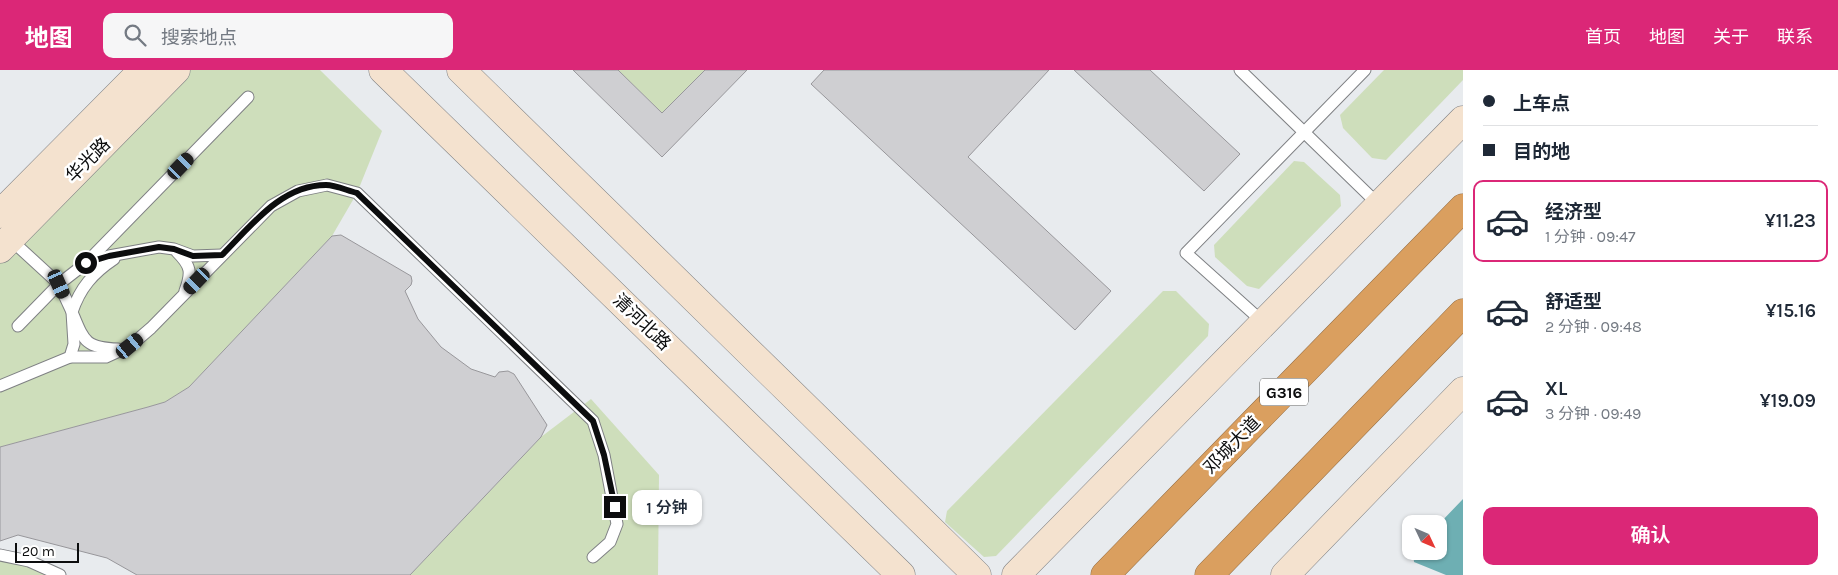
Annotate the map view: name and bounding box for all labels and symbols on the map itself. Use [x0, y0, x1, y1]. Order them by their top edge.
street label: 华光路 [61, 133, 115, 187]
car [165, 150, 196, 182]
route start [75, 252, 97, 274]
car [181, 265, 212, 297]
car [46, 267, 71, 301]
street label: 清河北路 [608, 289, 676, 355]
car [113, 331, 146, 361]
road number: G316 [1260, 378, 1308, 406]
street label: 邓城大道 [1199, 411, 1265, 479]
callout: 1 分钟 [632, 490, 702, 524]
route end [604, 496, 626, 518]
north arrow [1402, 515, 1448, 560]
scale bar [15, 540, 79, 563]

